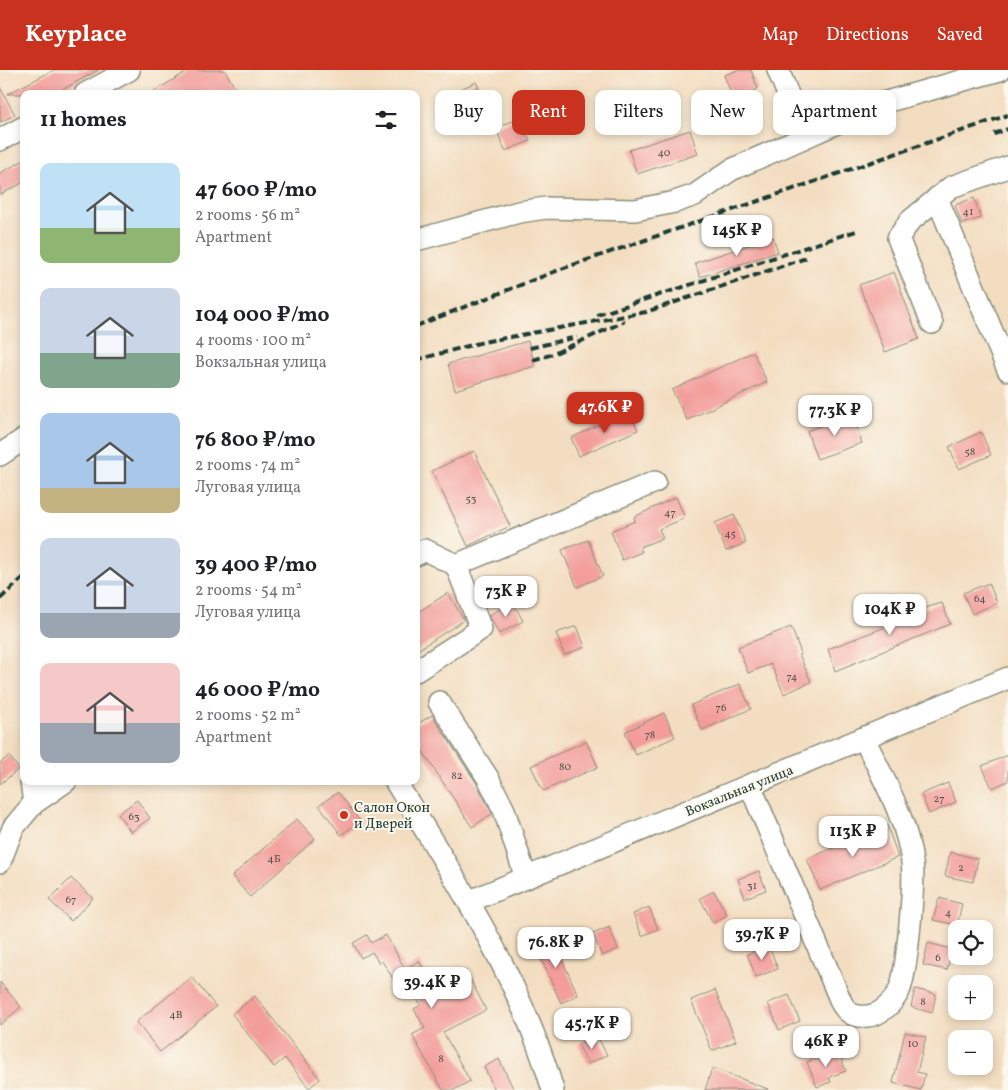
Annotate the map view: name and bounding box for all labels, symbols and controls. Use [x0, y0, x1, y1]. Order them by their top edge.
text: Keyplace [25, 18, 127, 52]
text: Map [762, 23, 798, 48]
text: Directions [826, 23, 909, 48]
text: Saved [937, 23, 983, 48]
chip: Buy [435, 90, 502, 135]
chip: Rent [512, 90, 585, 135]
chip: Filters [595, 90, 681, 135]
chip: New [691, 90, 763, 135]
chip: Apartment [773, 90, 896, 135]
text: 11 homes [40, 106, 127, 135]
icon: filters [372, 106, 400, 134]
house number: 40 [658, 146, 671, 161]
text: 47 600 ₽/mo [195, 176, 317, 205]
icon: home [80, 183, 140, 243]
text: 2 rooms · 56 m² [195, 205, 300, 227]
house number: 41 [963, 205, 973, 220]
pin: 145K ₽ [696, 214, 778, 257]
text: 145K ₽ [712, 220, 762, 242]
text: Apartment [195, 227, 272, 249]
text: 104 000 ₽/mo [195, 301, 330, 330]
icon: home [80, 308, 140, 368]
text: 4 rooms · 100 m² [195, 330, 311, 352]
text: Вокзальная улица [195, 352, 327, 374]
pin: 47.6K ₽ [559, 392, 651, 434]
pin: 77.3K ₽ [789, 394, 881, 437]
text: 47.6K ₽ [578, 397, 632, 419]
text: 77.3K ₽ [809, 400, 861, 422]
text: 76 800 ₽/mo [195, 426, 315, 455]
icon: home [80, 433, 140, 493]
house number: 58 [965, 445, 976, 460]
text: 2 rooms · 74 m² [195, 455, 300, 477]
text: Луговая улица [195, 477, 301, 499]
house number: 53 [466, 492, 477, 507]
house number: 47 [664, 506, 676, 521]
house number: 45 [724, 527, 736, 542]
text: 39 400 ₽/mo [195, 551, 317, 580]
icon: home [80, 558, 140, 618]
pin: 73K ₽ [471, 576, 541, 618]
text: 2 rooms · 54 m² [195, 580, 302, 602]
text: 73K ₽ [485, 581, 527, 603]
house number: 64 [974, 592, 986, 607]
pin: 104K ₽ [849, 594, 931, 636]
text: 104K ₽ [864, 599, 916, 621]
text: Луговая улица [195, 602, 301, 624]
house number: 74 [787, 670, 798, 685]
text: 46 000 ₽/mo [195, 676, 320, 705]
icon: home [80, 683, 140, 743]
house number: 76 [716, 701, 727, 716]
text: 2 rooms · 52 m² [195, 705, 301, 727]
text: Apartment [195, 727, 272, 749]
house number: 78 [645, 728, 656, 743]
house number: 80 [559, 760, 571, 775]
street label: Вокзальная улица [683, 761, 797, 822]
house number: 82 [451, 769, 463, 784]
house number: 27 [934, 792, 944, 807]
place label: Салон Окон и Дверей [354, 799, 430, 834]
marker: Салон Окон и Дверей [338, 809, 350, 821]
house number: 63 [128, 810, 140, 825]
pin: 113K ₽ [812, 816, 894, 858]
text: 113K ₽ [830, 821, 876, 843]
house number: 4Б [267, 852, 281, 867]
house number: 2 [958, 861, 964, 876]
house number: 31 [747, 879, 757, 894]
house number: 67 [66, 893, 76, 908]
house number: 4 [945, 906, 952, 921]
pin: 39.7K ₽ [716, 918, 808, 961]
map controls [948, 920, 993, 1075]
button: locate [948, 920, 993, 965]
text: 39.7K ₽ [735, 924, 789, 946]
pin: 76.8K ₽ [510, 926, 602, 969]
text: 76.8K ₽ [528, 932, 584, 954]
house number: 6 [935, 951, 941, 966]
pin: 39.4K ₽ [386, 966, 478, 1009]
text: 39.4K ₽ [404, 972, 460, 994]
button: + [948, 975, 993, 1020]
house number: 8 [920, 995, 926, 1010]
house number: 4В [169, 1008, 183, 1023]
pin: 45.7K ₽ [546, 1008, 638, 1050]
text: 45.7K ₽ [565, 1013, 619, 1035]
pin: 46K ₽ [791, 1026, 861, 1068]
button: − [948, 1030, 993, 1075]
text: 46K ₽ [804, 1031, 848, 1053]
house number: 10 [908, 1037, 919, 1052]
house number: 8 [438, 1052, 444, 1067]

